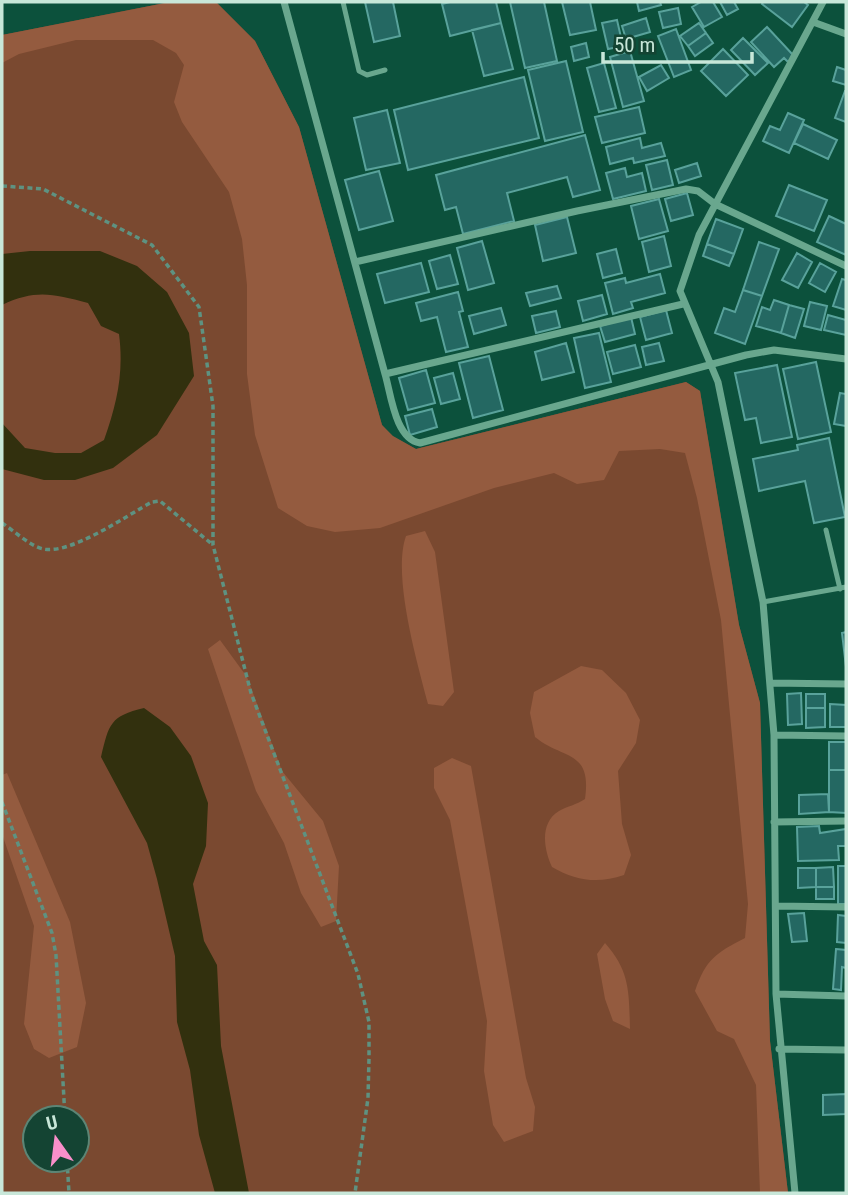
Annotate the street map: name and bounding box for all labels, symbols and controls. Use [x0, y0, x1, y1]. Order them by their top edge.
scale bar [603, 21, 752, 65]
text: 50 m [614, 33, 655, 57]
north arrow [21, 1104, 91, 1174]
text: U [44, 1111, 60, 1135]

